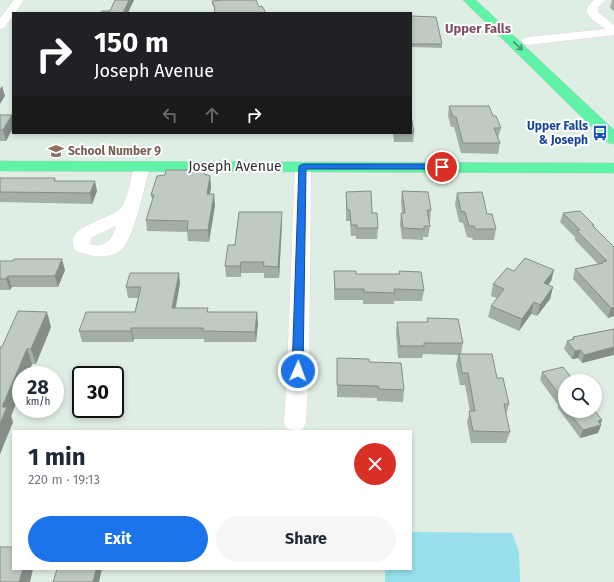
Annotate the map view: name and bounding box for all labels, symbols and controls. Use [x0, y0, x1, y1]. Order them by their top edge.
district label: Upper Falls [445, 21, 512, 36]
text: 150 m [94, 26, 169, 59]
icon: right [28, 28, 80, 80]
one-way arrow [513, 42, 523, 51]
text: Joseph Avenue [94, 60, 214, 82]
icon: left [159, 104, 181, 126]
icon: ahead [201, 104, 223, 126]
icon: right [243, 104, 265, 126]
place label: Upper Falls & Joseph [527, 119, 588, 147]
bus stop icon: Upper Falls & Joseph [591, 124, 609, 142]
school or university icon: School Number 9 [47, 142, 65, 160]
place label: School Number 9 [68, 144, 161, 158]
pin [425, 150, 459, 184]
icon: arrive [431, 156, 453, 178]
street label: Joseph Avenue [188, 158, 282, 175]
position arrow [277, 350, 319, 392]
speed limit sign: 30 [72, 366, 124, 418]
map controls [558, 374, 602, 418]
button: search [558, 374, 602, 418]
text: 28 [27, 375, 49, 399]
text: km/h [26, 396, 50, 408]
text: 1 min [28, 443, 86, 471]
button: close [354, 443, 396, 485]
text: 220 m · 19:13 [28, 472, 100, 487]
button: Exit [28, 516, 208, 562]
button: Share [216, 516, 396, 562]

